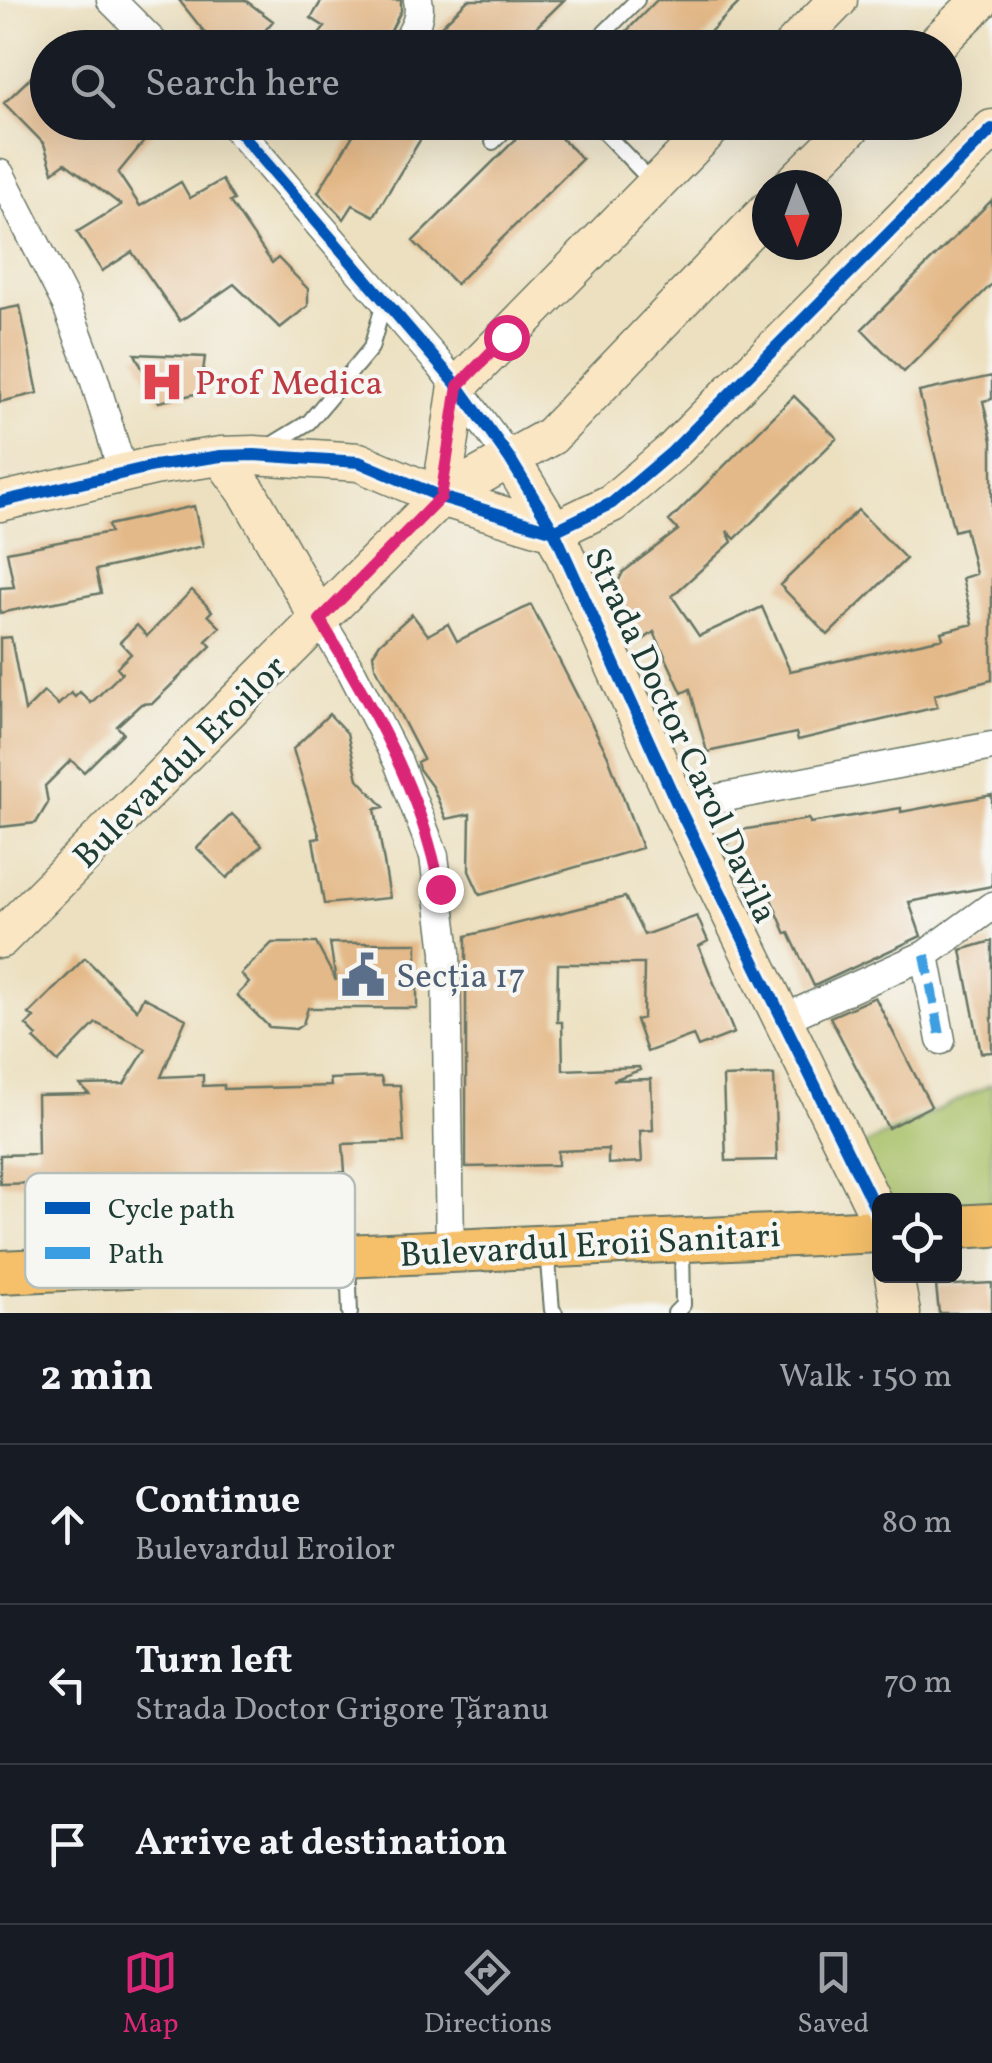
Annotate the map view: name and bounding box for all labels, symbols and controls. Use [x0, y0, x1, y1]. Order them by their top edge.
search box [30, 30, 962, 140]
icon: search [65, 58, 120, 113]
text: Search here [145, 59, 340, 112]
north arrow [752, 170, 842, 260]
route start [484, 315, 530, 361]
hospital icon: Prof Medica [138, 358, 186, 406]
place label: Prof Medica [195, 361, 383, 409]
street label: Strada Doctor Carol Davila [571, 541, 788, 932]
street label: Bulevardul Eroilor [64, 646, 299, 881]
route end [418, 867, 464, 913]
public building icon: Secția 17 [339, 951, 387, 999]
place label: Secția 17 [396, 954, 525, 1002]
legend [25, 1173, 355, 1288]
text: Cycle path [108, 1191, 235, 1230]
map controls [872, 1193, 962, 1283]
button: locate [872, 1193, 962, 1283]
street label: Bulevardul Eroii Sanitari [399, 1213, 782, 1281]
text: Path [108, 1236, 164, 1275]
text: 2 min [40, 1349, 153, 1408]
text: Walk · 150 m [779, 1356, 952, 1400]
text: Continue [135, 1476, 300, 1529]
icon: ahead [40, 1497, 95, 1552]
text: 80 m [882, 1502, 952, 1546]
text: Bulevardul Eroilor [135, 1529, 395, 1573]
text: Turn left [135, 1636, 292, 1689]
icon: left [40, 1657, 95, 1712]
text: 70 m [884, 1662, 952, 1706]
text: Strada Doctor Grigore Țăranu [135, 1689, 549, 1733]
icon: arrive [40, 1817, 95, 1872]
text: Arrive at destination [135, 1818, 508, 1871]
tab: Map [123, 1945, 179, 2044]
tab: Directions [424, 1945, 552, 2044]
tab: Saved [797, 1945, 869, 2044]

